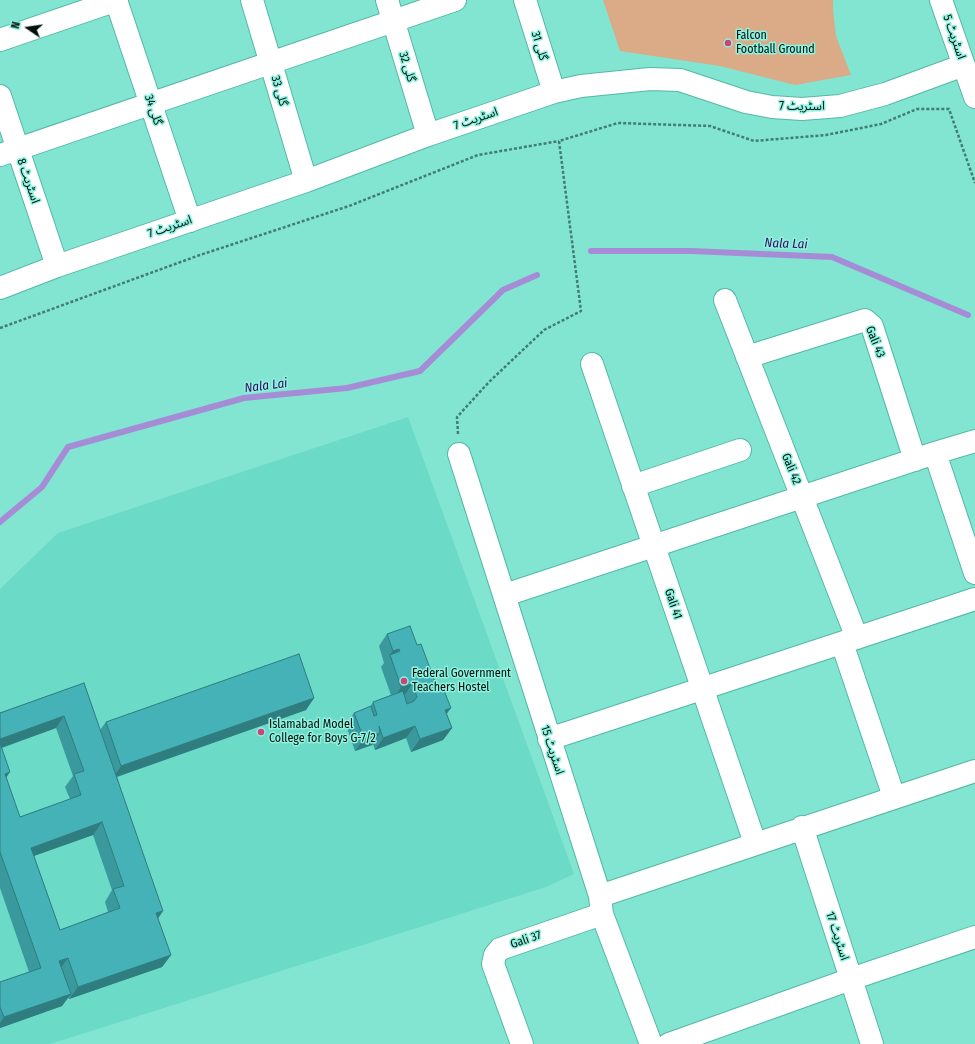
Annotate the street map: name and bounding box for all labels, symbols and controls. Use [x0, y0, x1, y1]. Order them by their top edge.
north arrow [8, 8, 48, 48]
street label: اسٹریٹ 5 [940, 13, 968, 61]
text: N [9, 21, 23, 30]
place label: Falcon Football Ground [736, 29, 815, 57]
street label: گلی 31 [528, 30, 550, 62]
marker: Falcon Football Ground [723, 38, 733, 48]
street label: گلی 32 [396, 50, 418, 84]
street label: گلی 33 [268, 74, 290, 108]
street label: گلی 34 [141, 93, 165, 127]
street label: اسٹریٹ 7 [779, 100, 825, 114]
street label: اسٹریٹ 7 [452, 105, 500, 133]
street label: اسٹریٹ 8 [14, 157, 42, 205]
street label: اسٹریٹ 7 [146, 213, 194, 241]
water label: Nala Lai [764, 235, 808, 253]
street label: Gali 43 [862, 324, 888, 360]
water label: Nala Lai [244, 376, 288, 396]
street label: Gali 42 [778, 451, 804, 487]
street label: Gali 41 [661, 587, 685, 621]
place label: Federal Government Teachers Hostel [412, 667, 511, 695]
marker: Federal Government Teachers Hostel [399, 676, 409, 686]
place label: Islamabad Model College for Boys G-7/2 [269, 718, 376, 746]
street label: اسٹریٹ 15 [537, 724, 567, 776]
marker: Islamabad Model College for Boys G-7/2 [256, 727, 266, 737]
street label: اسٹریٹ 17 [822, 910, 852, 962]
street label: Gali 37 [509, 928, 543, 952]

